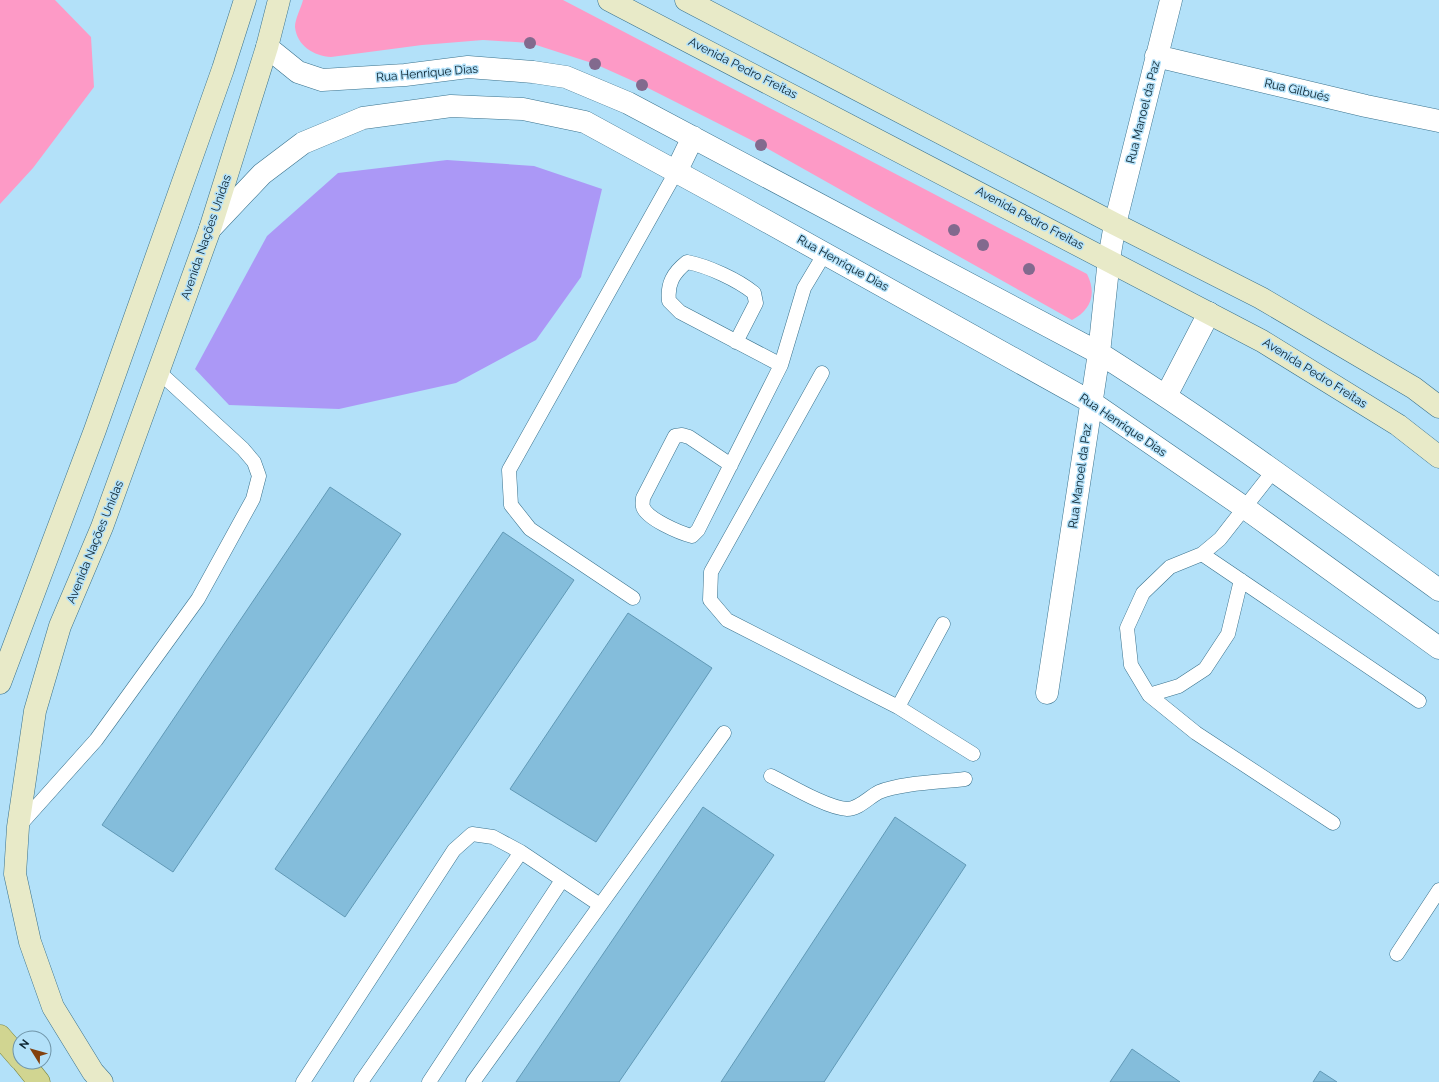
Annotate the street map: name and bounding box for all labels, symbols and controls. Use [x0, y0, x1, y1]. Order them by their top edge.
street label: Avenida Pedro Freitas [686, 34, 800, 102]
street label: Rua Manoel da Paz [1123, 59, 1163, 165]
street label: Rua Henrique Dias [375, 62, 479, 84]
street label: Rua Gilbués [1263, 76, 1331, 104]
street label: Avenida Nações Unidas [178, 172, 234, 301]
street label: Avenida Pedro Freitas [974, 184, 1087, 253]
street label: Rua Henrique Dias [795, 232, 891, 294]
street label: Avenida Pedro Freitas [1260, 335, 1370, 411]
street label: Rua Henrique Dias [1077, 391, 1169, 460]
street label: Rua Manoel da Paz [1066, 423, 1094, 529]
street label: Avenida Nações Unidas [64, 478, 126, 606]
north arrow [12, 1030, 52, 1070]
text: N [17, 1037, 32, 1052]

